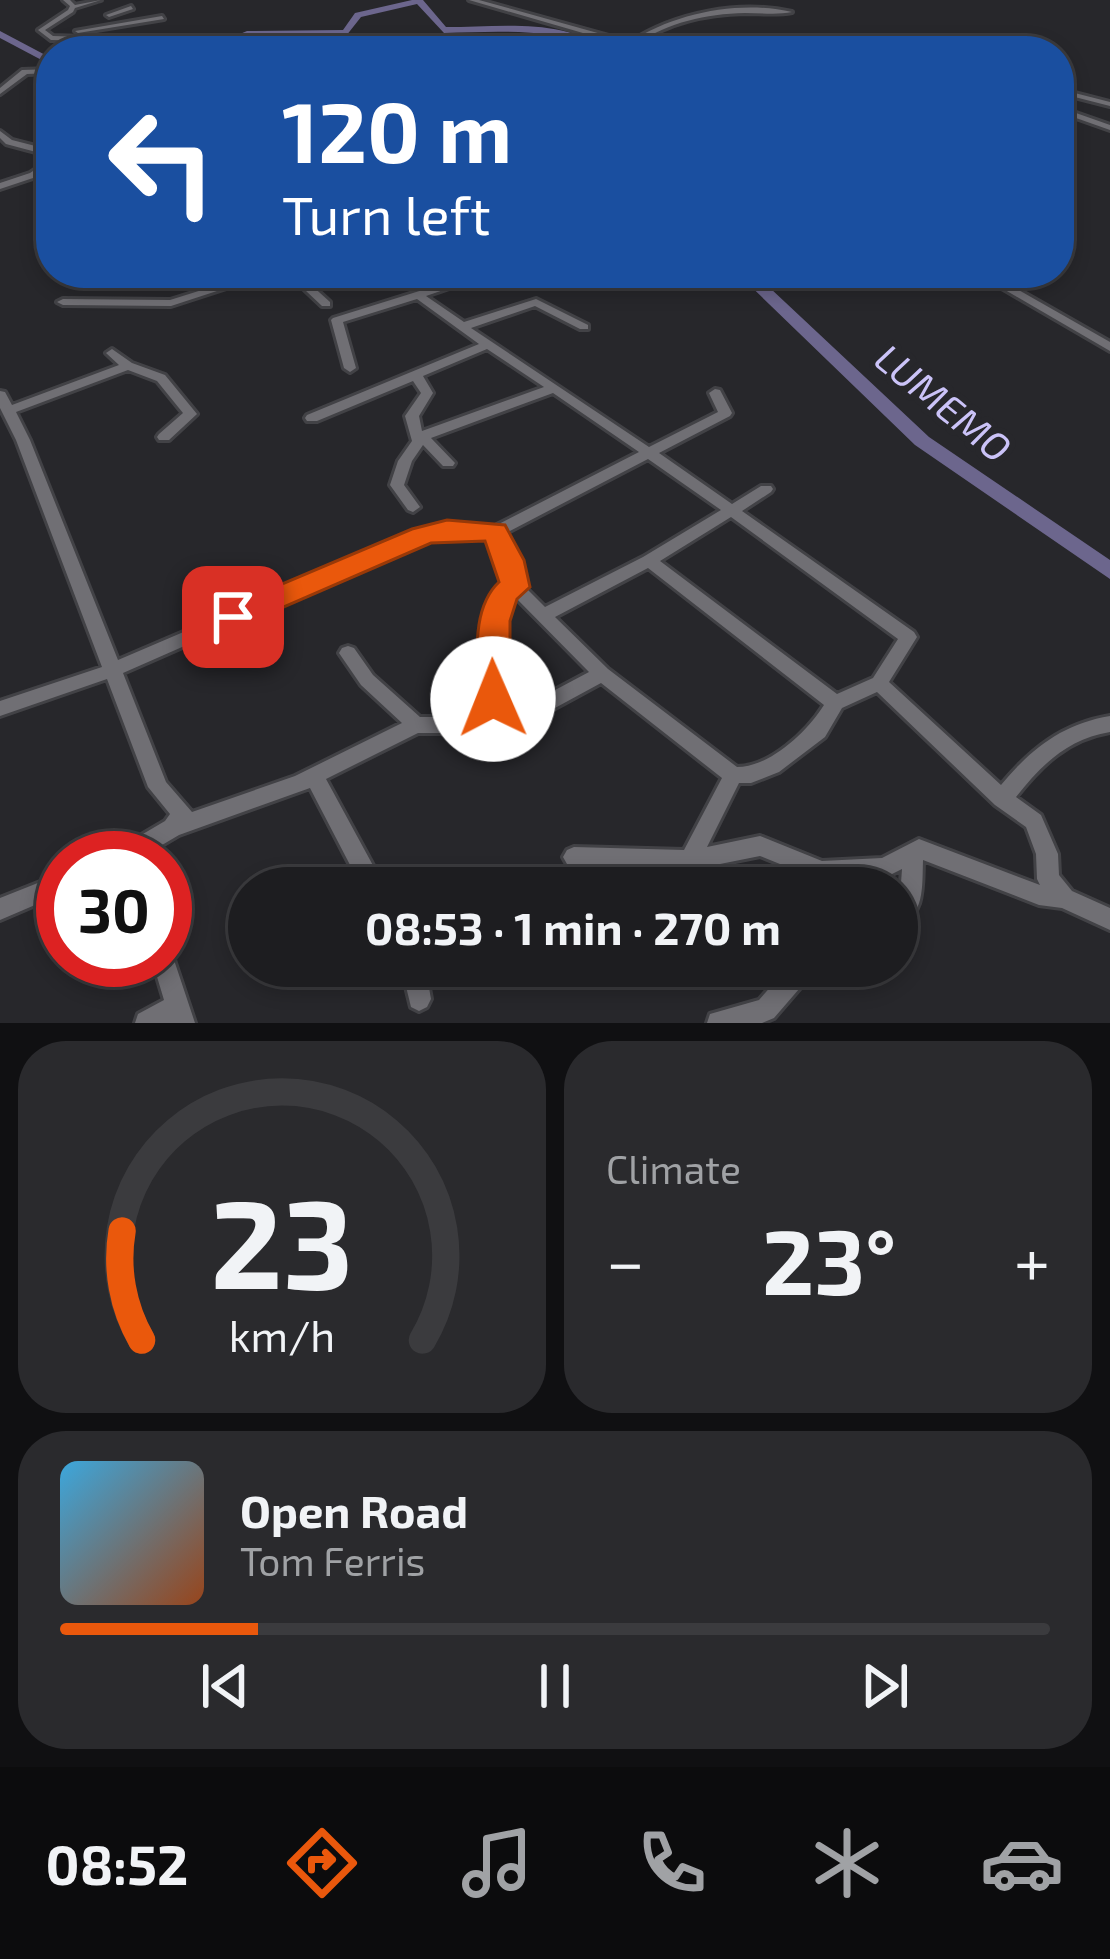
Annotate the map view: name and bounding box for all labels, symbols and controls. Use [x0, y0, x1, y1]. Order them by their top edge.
text: 120 m [282, 79, 512, 180]
icon: left [84, 84, 240, 240]
text: Turn left [282, 181, 491, 246]
water label: LUMEMO [867, 333, 1021, 471]
pin [182, 566, 284, 668]
icon: arrive [200, 584, 266, 650]
position arrow [430, 636, 556, 762]
speed limit sign: 30 [36, 831, 192, 987]
text: 08:53 · 1 min · 270 m [365, 900, 781, 954]
text: Climate [606, 1145, 741, 1192]
text: 23 [210, 1164, 354, 1314]
text: 23° [762, 1205, 896, 1313]
text: − [606, 1220, 645, 1299]
text: + [1014, 1220, 1050, 1299]
text: km/h [229, 1309, 335, 1361]
text: Open Road [240, 1483, 468, 1537]
text: Tom Ferris [240, 1537, 425, 1584]
icon: previous [192, 1653, 258, 1719]
icon: pause [522, 1653, 588, 1719]
icon: next [852, 1653, 918, 1719]
icon: directions [280, 1821, 364, 1905]
icon: music [455, 1821, 539, 1905]
icon: phone [630, 1821, 714, 1905]
icon: climate [805, 1821, 889, 1905]
icon: car [980, 1821, 1064, 1905]
text: 08:52 [46, 1831, 188, 1896]

